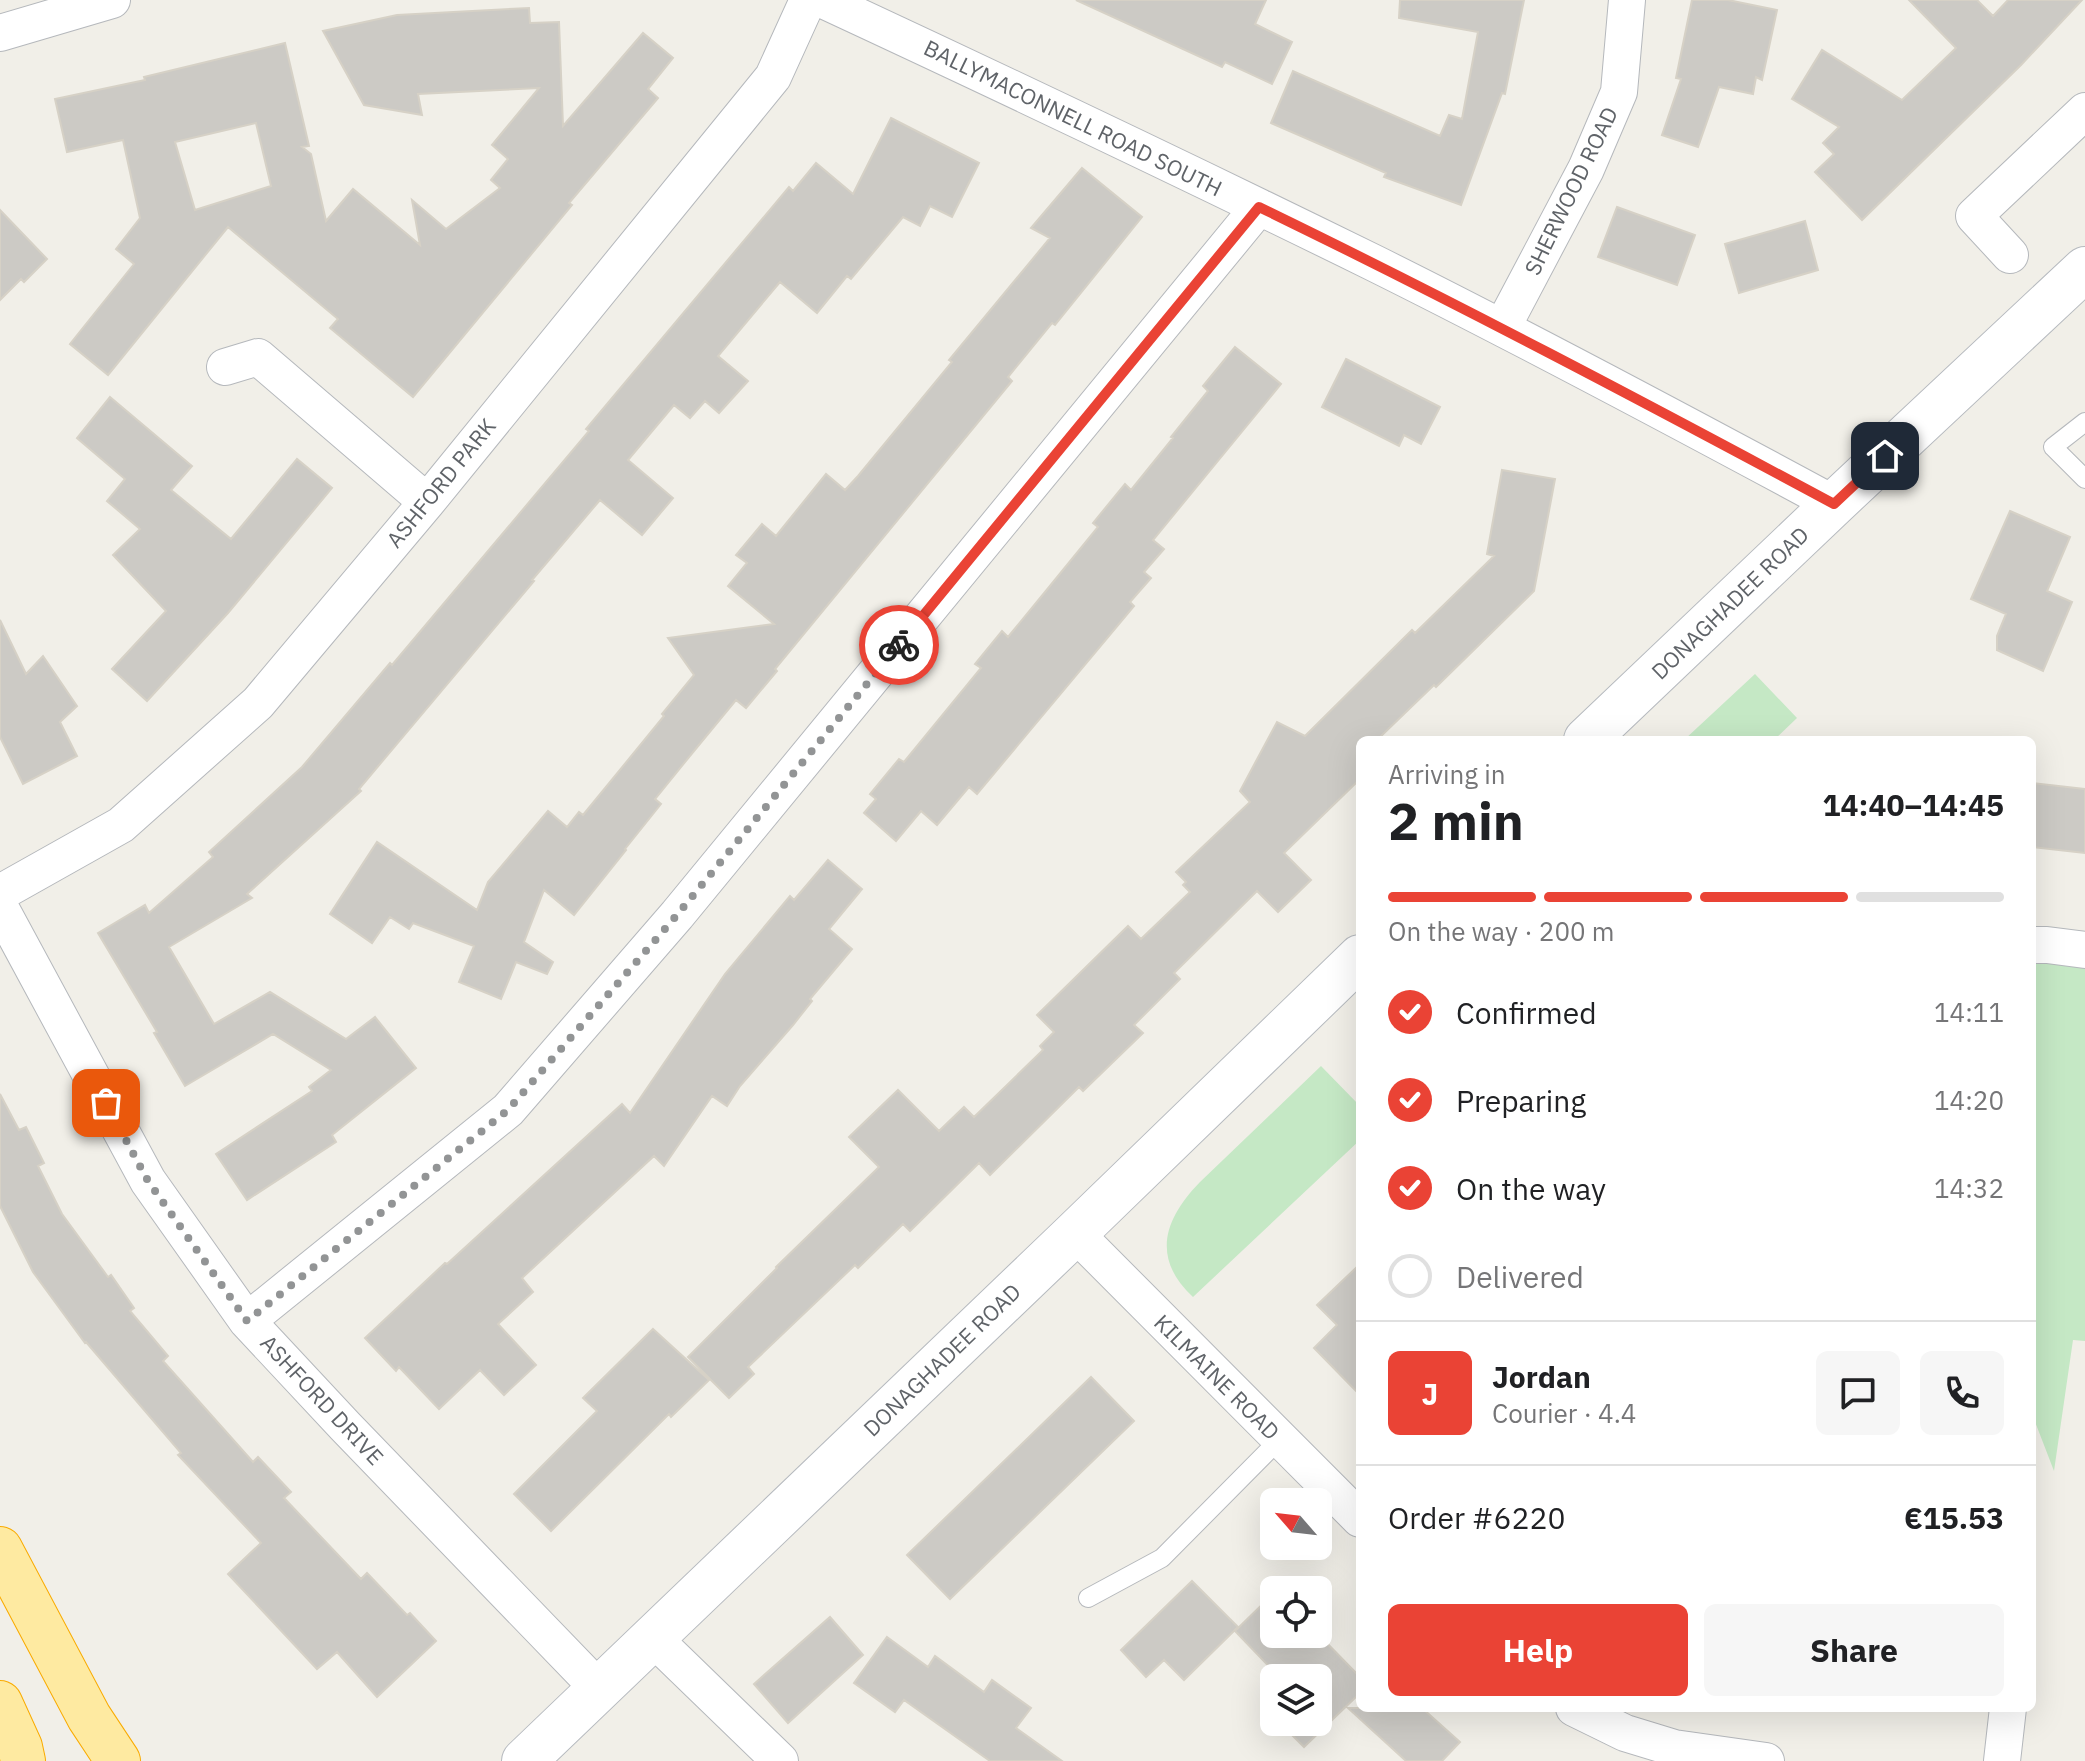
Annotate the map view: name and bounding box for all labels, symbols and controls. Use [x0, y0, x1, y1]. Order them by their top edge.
street label: BALLYMACONNELL ROAD SOUTH [919, 33, 1227, 202]
street label: SHERWOOD ROAD [1517, 102, 1624, 280]
street label: ASHFORD PARK [379, 412, 502, 553]
pin [1851, 422, 1919, 490]
icon: home [1863, 434, 1907, 478]
street label: DONAGHADEE ROAD [1645, 520, 1815, 685]
courier [859, 605, 939, 685]
icon: bike [877, 623, 921, 667]
text: Arriving in [1388, 757, 1505, 791]
text: 14:40–14:45 [1823, 785, 2004, 824]
text: 2 min [1388, 787, 1524, 854]
text: On the way · 200 m [1388, 914, 1614, 948]
icon: check [1388, 990, 1432, 1034]
text: Confirmed [1456, 993, 1597, 1032]
text: 14:11 [1934, 995, 2004, 1029]
pin [72, 1069, 140, 1137]
icon: check [1388, 1078, 1432, 1122]
icon: bag [84, 1081, 128, 1125]
text: Preparing [1456, 1081, 1586, 1120]
text: 14:20 [1934, 1083, 2004, 1117]
icon: check [1388, 1166, 1432, 1210]
text: On the way [1456, 1169, 1606, 1208]
text: 14:32 [1934, 1171, 2004, 1205]
text: Delivered [1456, 1257, 1584, 1296]
street label: DONAGHADEE ROAD [857, 1277, 1027, 1442]
street label: KILMAINE ROAD [1148, 1308, 1286, 1446]
street label: ASHFORD DRIVE [255, 1328, 390, 1471]
button: chat [1816, 1351, 1900, 1435]
button: phone [1920, 1351, 2004, 1435]
text: Jordan [1492, 1357, 1591, 1396]
text: J [1422, 1374, 1438, 1413]
text: Courier · 4.4 [1492, 1396, 1636, 1430]
north arrow [1260, 1488, 1332, 1560]
map controls [1260, 1488, 1332, 1736]
text: Order #6220 [1388, 1498, 1565, 1537]
text: €15.53 [1904, 1498, 2004, 1537]
button: locate [1260, 1576, 1332, 1648]
button: Help [1388, 1604, 1688, 1696]
button: Share [1704, 1604, 2004, 1696]
button: layers [1260, 1664, 1332, 1736]

